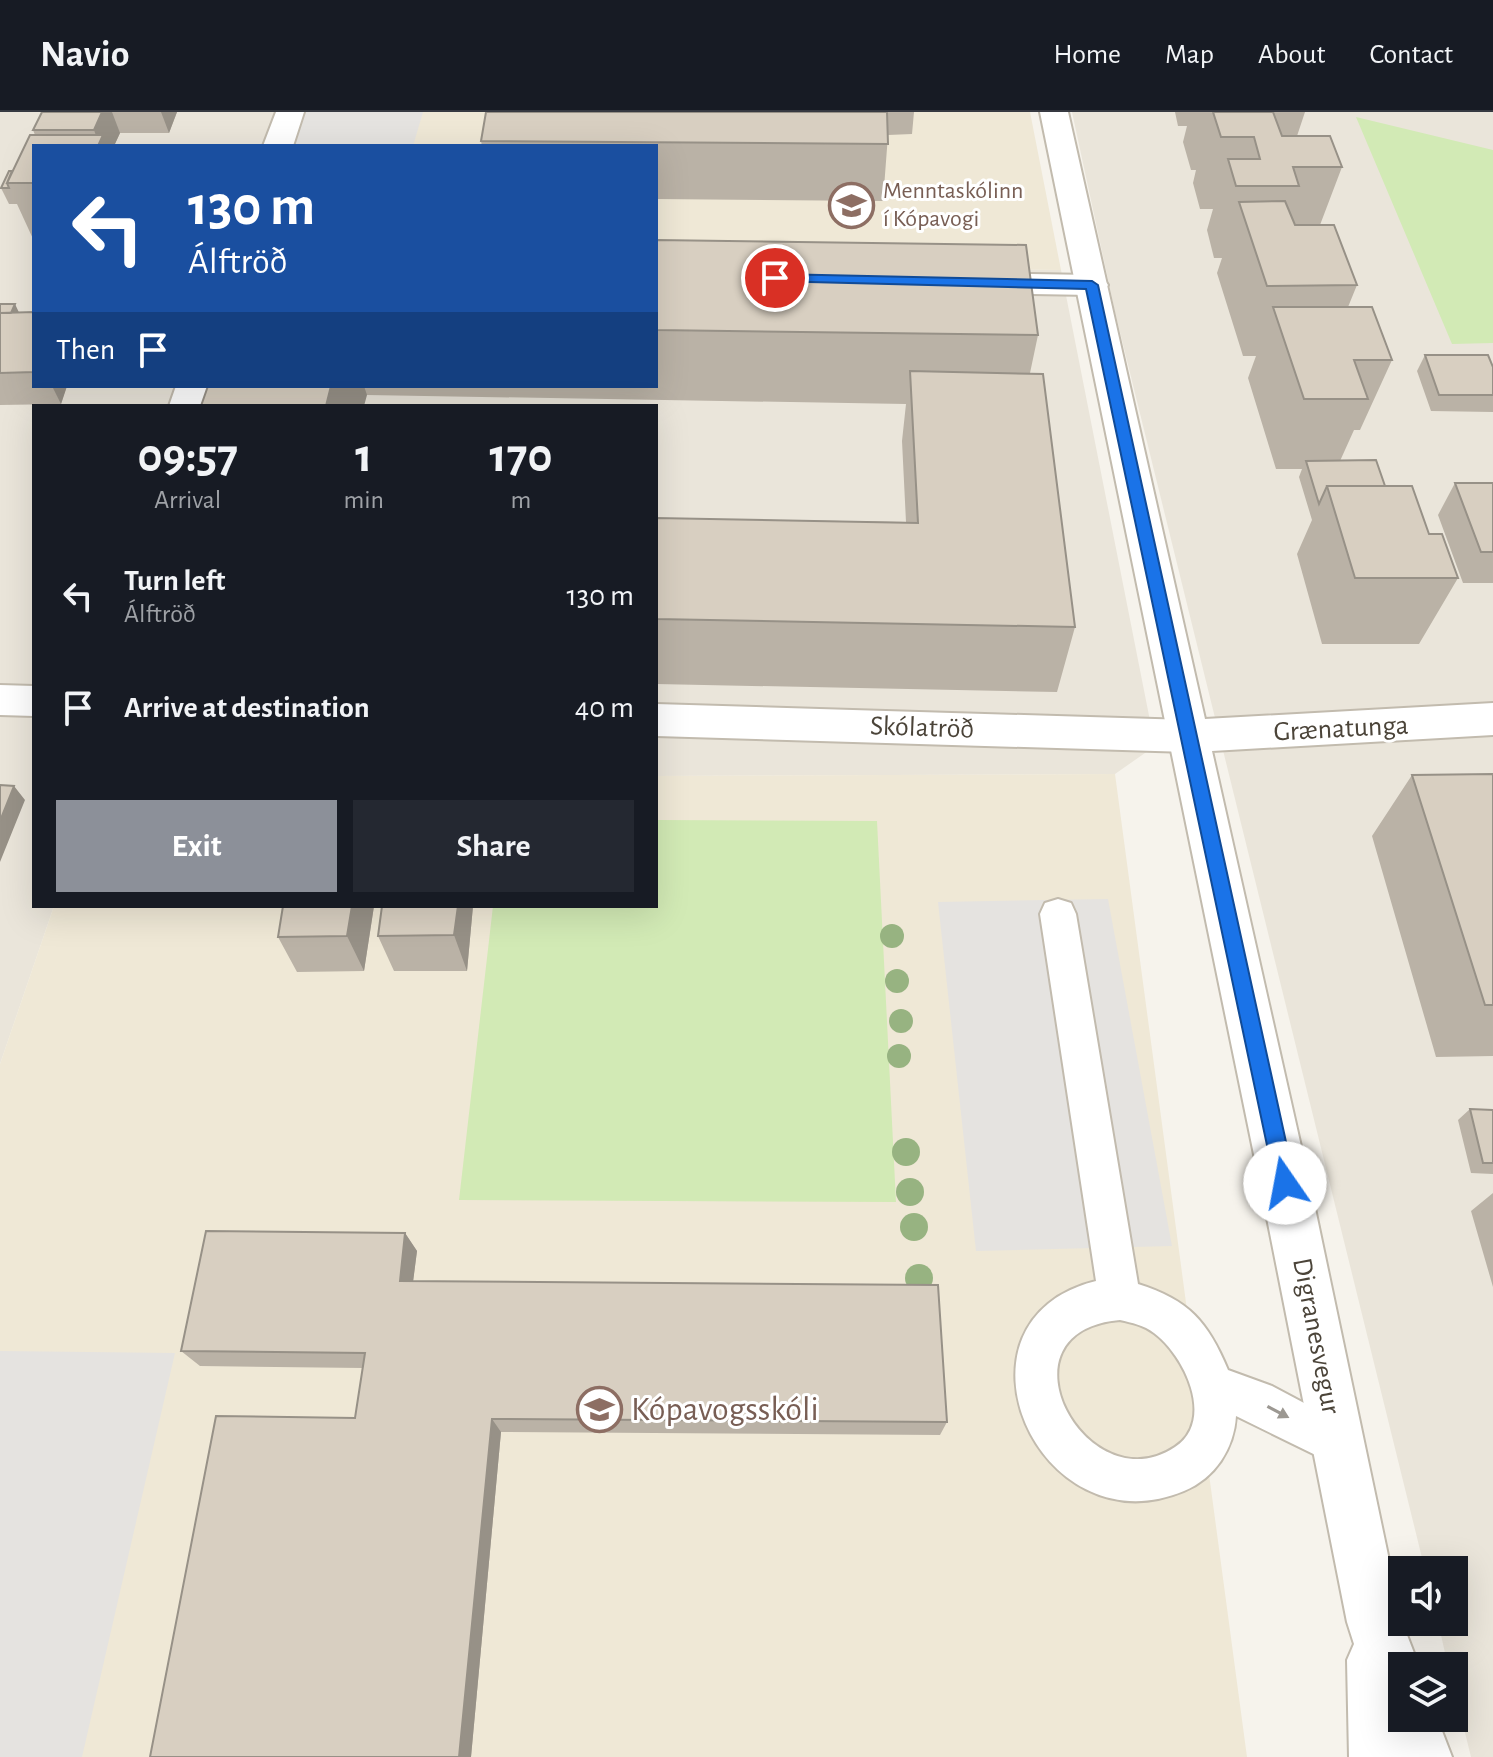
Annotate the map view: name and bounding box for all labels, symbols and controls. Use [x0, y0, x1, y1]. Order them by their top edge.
text: Navio [40, 36, 129, 74]
text: Home [1054, 41, 1121, 69]
text: Map [1165, 41, 1214, 69]
text: About [1258, 41, 1326, 69]
text: Contact [1370, 41, 1453, 69]
icon: left [56, 176, 160, 280]
text: 130 m [188, 179, 315, 235]
place label: Menntaskólinn í Kópavogi [883, 179, 1023, 231]
school or university icon: Menntaskólinn í Kópavogi [828, 181, 876, 229]
text: Álftröð [188, 244, 287, 280]
pin [741, 244, 809, 312]
icon: arrive [753, 256, 797, 300]
icon: arrive [131, 328, 175, 372]
text: Then [56, 335, 115, 365]
text: 09:57 [137, 433, 238, 481]
text: 1 [355, 433, 372, 481]
text: 170 [489, 433, 553, 481]
text: Arrival [154, 487, 221, 513]
text: min [344, 487, 384, 513]
text: m [511, 487, 531, 513]
text: Turn left [124, 566, 225, 596]
icon: left [56, 574, 100, 618]
text: 130 m [567, 581, 634, 611]
text: Álftröð [124, 601, 196, 627]
icon: arrive [56, 686, 100, 730]
text: Arrive at destination [124, 693, 370, 723]
text: 40 m [575, 693, 634, 723]
street label: Grænatunga [1273, 711, 1409, 747]
street label: Skólatröð [869, 712, 975, 744]
button: Exit [56, 800, 337, 892]
button: Share [353, 800, 634, 892]
position arrow [1243, 1141, 1327, 1225]
street label: Digranesvegur [1287, 1256, 1345, 1416]
school or university icon: Kópavogsskóli [576, 1386, 624, 1434]
place label: Kópavogsskóli [631, 1393, 819, 1427]
one-way arrow [1266, 1405, 1289, 1418]
map controls [1388, 1556, 1468, 1732]
button: sound [1388, 1556, 1468, 1636]
button: layers [1388, 1652, 1468, 1732]

